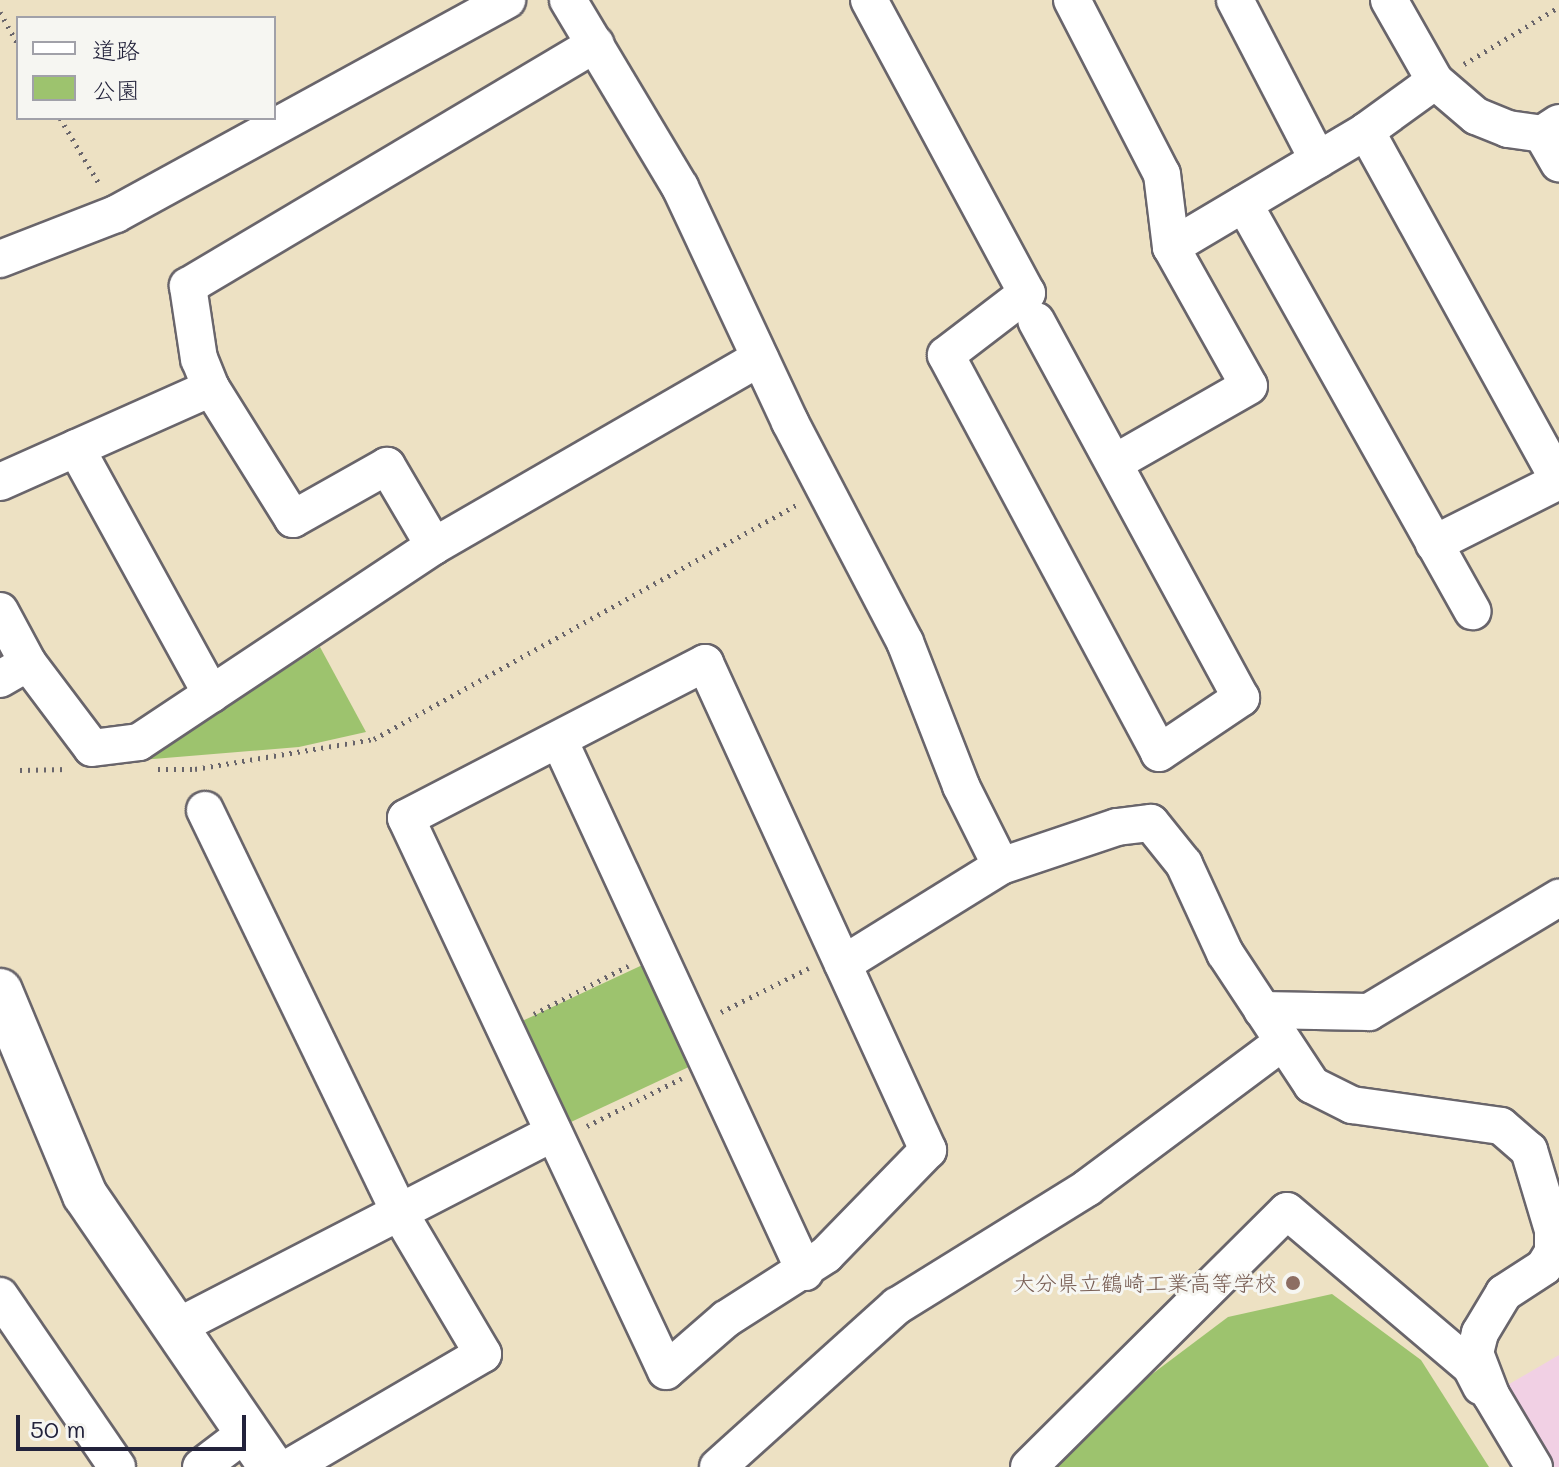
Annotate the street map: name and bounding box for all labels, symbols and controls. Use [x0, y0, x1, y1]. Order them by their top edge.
legend [16, 16, 276, 120]
text: 道路 [92, 34, 140, 65]
text: 公園 [92, 74, 140, 105]
place label: 大分県立鶴崎工業高等学校 [1013, 1270, 1277, 1296]
marker: 大分県立鶴崎工業高等学校 [1284, 1274, 1302, 1292]
scale bar [20, 1399, 250, 1449]
text: 50 m [30, 1413, 86, 1444]

